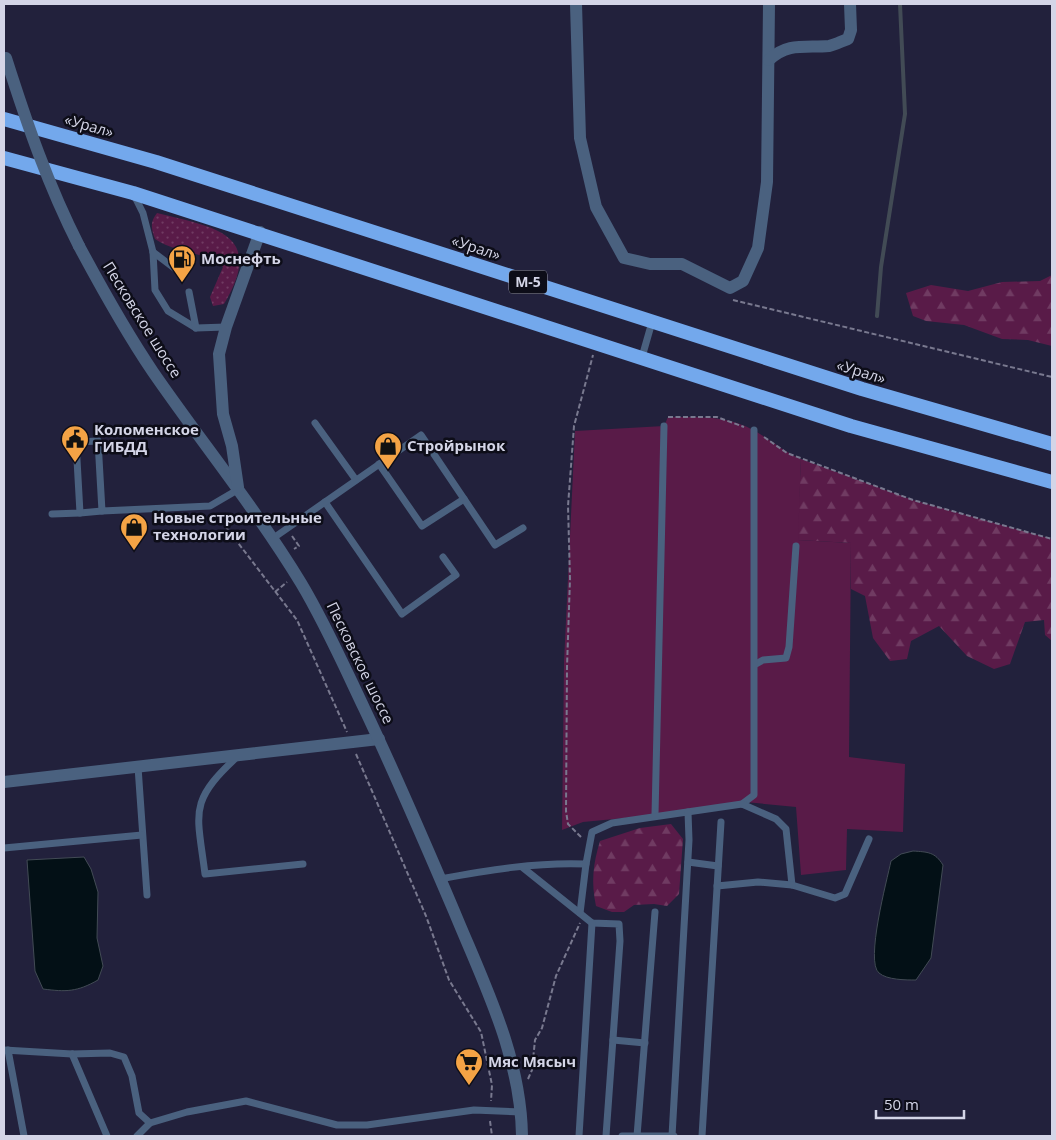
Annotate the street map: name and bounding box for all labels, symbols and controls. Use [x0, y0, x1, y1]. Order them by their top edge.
street label: «Урал» [62, 109, 116, 142]
street label: «Урал» [449, 230, 503, 264]
fuel station icon: Моснефть [167, 244, 197, 283]
place label: Моснефть [201, 248, 281, 268]
street label: Песковское шоссе [99, 258, 187, 381]
road number: М-5 [509, 270, 547, 294]
street label: «Урал» [834, 354, 888, 388]
place label: Коломенское ГИБДД [94, 419, 199, 456]
public building icon: Коломенское ГИБДД [60, 424, 90, 463]
shop icon: Стройрынок [373, 431, 403, 470]
place label: Стройрынок [407, 435, 506, 455]
place label: Новые строительные технологии [153, 507, 322, 544]
shop icon: Новые строительные технологии [119, 512, 149, 551]
street label: Песковское шоссе [323, 598, 399, 727]
supermarket icon: Мяс Мясыч [454, 1047, 484, 1086]
place label: Мяс Мясыч [488, 1051, 576, 1071]
scale bar [876, 1088, 964, 1120]
text: 50 m [884, 1094, 919, 1114]

